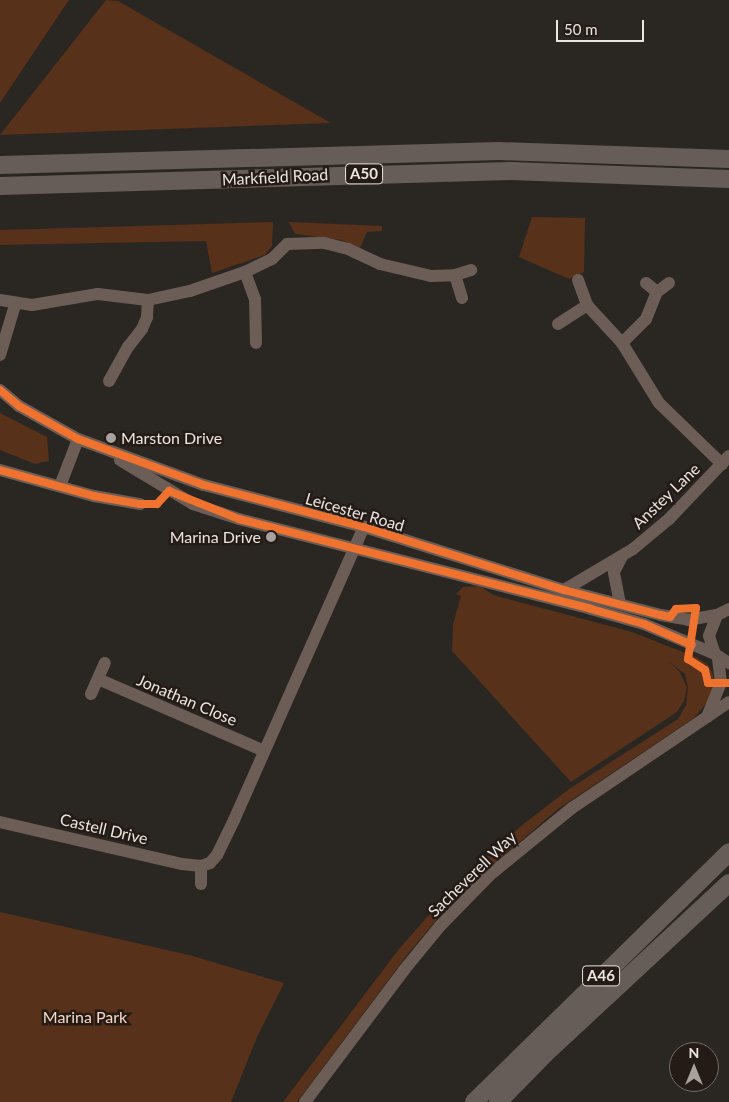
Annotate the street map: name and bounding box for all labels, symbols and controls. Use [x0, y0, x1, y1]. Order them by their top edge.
scale bar [559, 10, 646, 42]
text: 50 m [564, 20, 598, 38]
road number: A50 [344, 162, 384, 186]
street label: Markfield Road [221, 165, 329, 189]
place label: Marston Drive [121, 428, 222, 448]
marker: Marston Drive [105, 432, 117, 444]
street label: Anstey Lane [628, 459, 704, 533]
street label: Leicester Road [303, 489, 407, 535]
place label: Marina Drive [170, 527, 261, 547]
marker: Marina Drive [265, 531, 277, 543]
street label: Jonathan Close [134, 670, 240, 730]
street label: Castell Drive [58, 810, 150, 848]
street label: Sacheverell Way [424, 827, 520, 921]
road number: A46 [581, 964, 621, 988]
park label: Marina Park [43, 1007, 127, 1027]
north arrow [669, 1042, 719, 1092]
text: N [689, 1044, 699, 1061]

